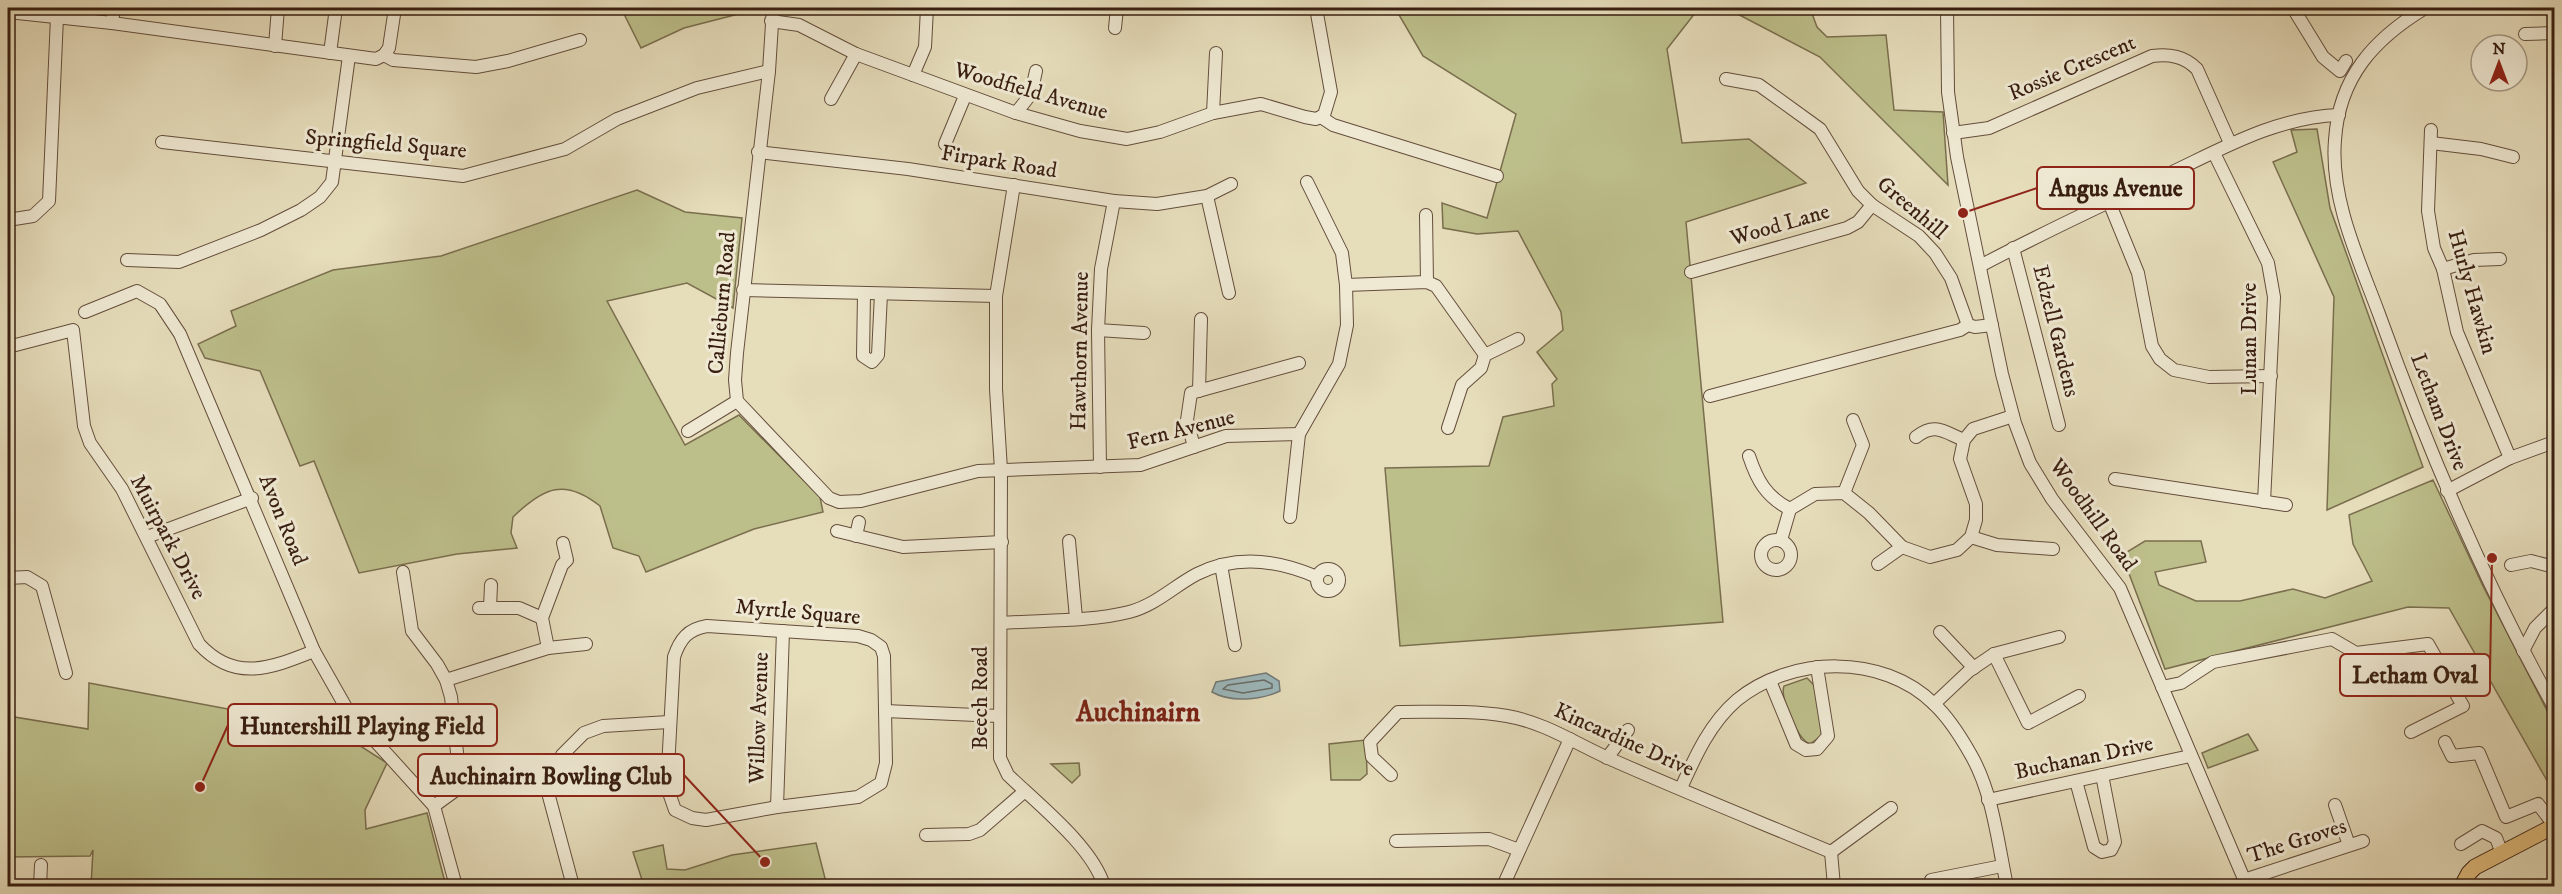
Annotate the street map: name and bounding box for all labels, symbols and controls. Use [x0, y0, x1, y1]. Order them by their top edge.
street label: Rossie Crescent [2004, 29, 2140, 107]
north arrow [2469, 33, 2529, 93]
text: N [2492, 39, 2506, 59]
street label: Woodfield Avenue [950, 56, 1111, 126]
street label: Springfield Square [304, 123, 468, 165]
street label: Firpark Road [939, 140, 1059, 184]
callout: Angus Avenue [2037, 167, 2194, 209]
street label: Greenhill [1871, 171, 1953, 245]
text: Angus Avenue [2048, 174, 2183, 204]
street label: Wood Lane [1726, 198, 1833, 252]
street label: Hurly Hawkin [2441, 227, 2503, 358]
street label: Callieburn Road [702, 231, 742, 375]
street label: Edzell Gardens [2027, 262, 2085, 400]
street label: Hawthorn Avenue [1065, 271, 1095, 431]
street label: Lunan Drive [2236, 283, 2263, 395]
street label: Letham Drive [2404, 350, 2474, 474]
street label: Fern Avenue [1124, 404, 1238, 456]
street label: Woodhill Road [2043, 453, 2143, 576]
street label: Muirpark Drive [124, 470, 212, 604]
street label: Avon Road [253, 471, 313, 569]
street label: Myrtle Square [734, 593, 862, 631]
street label: Beech Road [967, 646, 994, 750]
street label: Willow Avenue [743, 652, 775, 785]
callout: Letham Oval [2340, 654, 2490, 696]
text: Letham Oval [2352, 661, 2479, 691]
district label: Auchinairn [1075, 695, 1200, 730]
street label: Kincardine Drive [1550, 697, 1698, 783]
callout: Huntershill Playing Field [228, 704, 497, 746]
text: Huntershill Playing Field [240, 712, 485, 742]
street label: Buchanan Drive [2012, 730, 2156, 786]
callout: Auchinairn Bowling Club [418, 754, 684, 796]
text: Auchinairn Bowling Club [429, 762, 672, 792]
street label: The Groves [2244, 812, 2350, 870]

